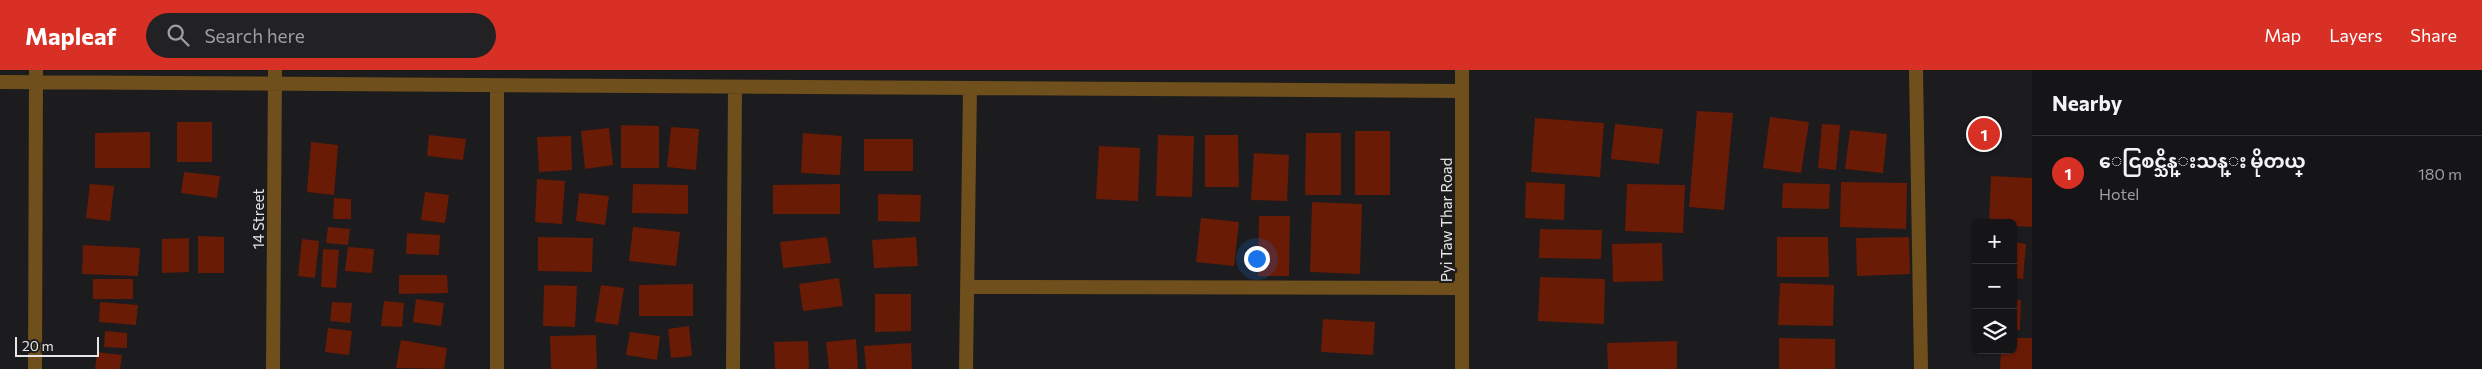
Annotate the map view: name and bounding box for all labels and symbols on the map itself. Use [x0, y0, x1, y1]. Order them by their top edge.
pin: 1 [1968, 115, 2000, 153]
street label: Pyi Taw Thar Road [1437, 158, 1455, 282]
street label: 14 Street [249, 189, 267, 249]
your location [1244, 246, 1270, 272]
scale bar [15, 334, 99, 357]

